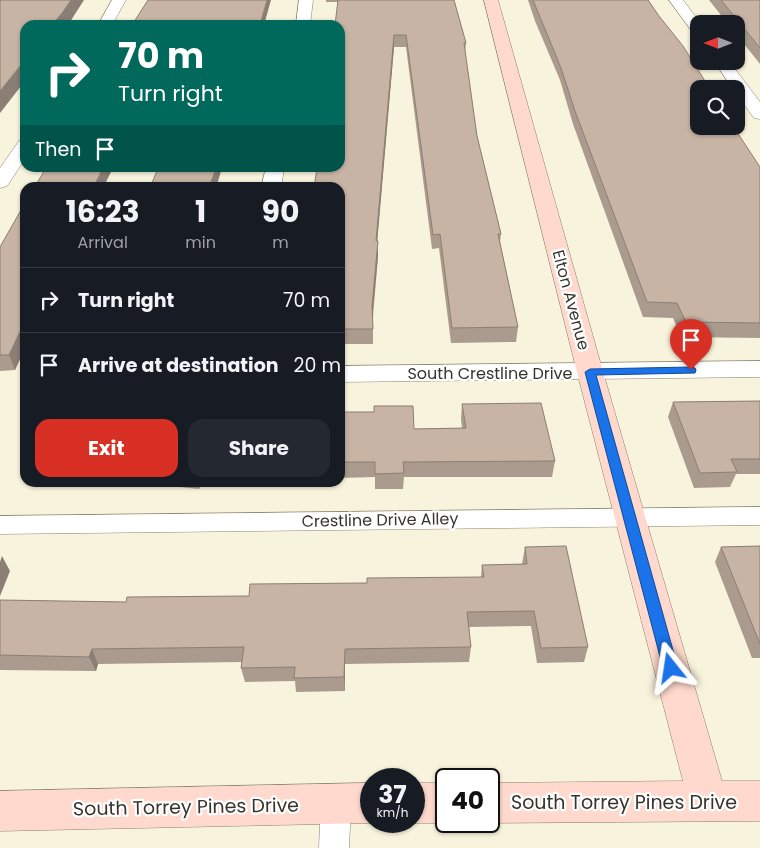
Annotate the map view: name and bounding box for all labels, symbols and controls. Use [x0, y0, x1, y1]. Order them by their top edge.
north arrow [690, 15, 745, 70]
map controls [690, 15, 745, 135]
text: 70 m [118, 31, 204, 80]
icon: right [35, 40, 100, 105]
text: Turn right [118, 78, 223, 109]
button: search [690, 80, 745, 135]
icon: arrive [91, 135, 119, 163]
text: Then [35, 136, 81, 163]
text: 16:23 [66, 190, 140, 233]
text: 1 [195, 190, 206, 233]
text: 90 [261, 190, 299, 233]
text: Arrival [77, 231, 128, 254]
text: min [185, 231, 216, 254]
text: m [272, 231, 289, 254]
street label: Elton Avenue [547, 247, 595, 353]
icon: right [35, 286, 63, 314]
text: Turn right [78, 287, 174, 314]
text: 70 m [283, 287, 330, 314]
pin [670, 319, 712, 370]
icon: arrive [677, 326, 705, 354]
icon: arrive [35, 351, 63, 379]
text: Arrive at destination [78, 352, 279, 379]
text: 20 m [294, 352, 341, 379]
street label: South Crestline Drive [407, 362, 573, 385]
button: Exit [35, 419, 178, 477]
button: Share [188, 419, 330, 477]
street label: Crestline Drive Alley [301, 507, 459, 533]
position arrow [644, 641, 696, 693]
speed limit sign: 40 [435, 768, 500, 833]
text: 37 [378, 777, 407, 812]
street label: South Torrey Pines Drive [511, 789, 737, 816]
street label: South Torrey Pines Drive [73, 792, 299, 822]
text: km/h [377, 804, 408, 821]

